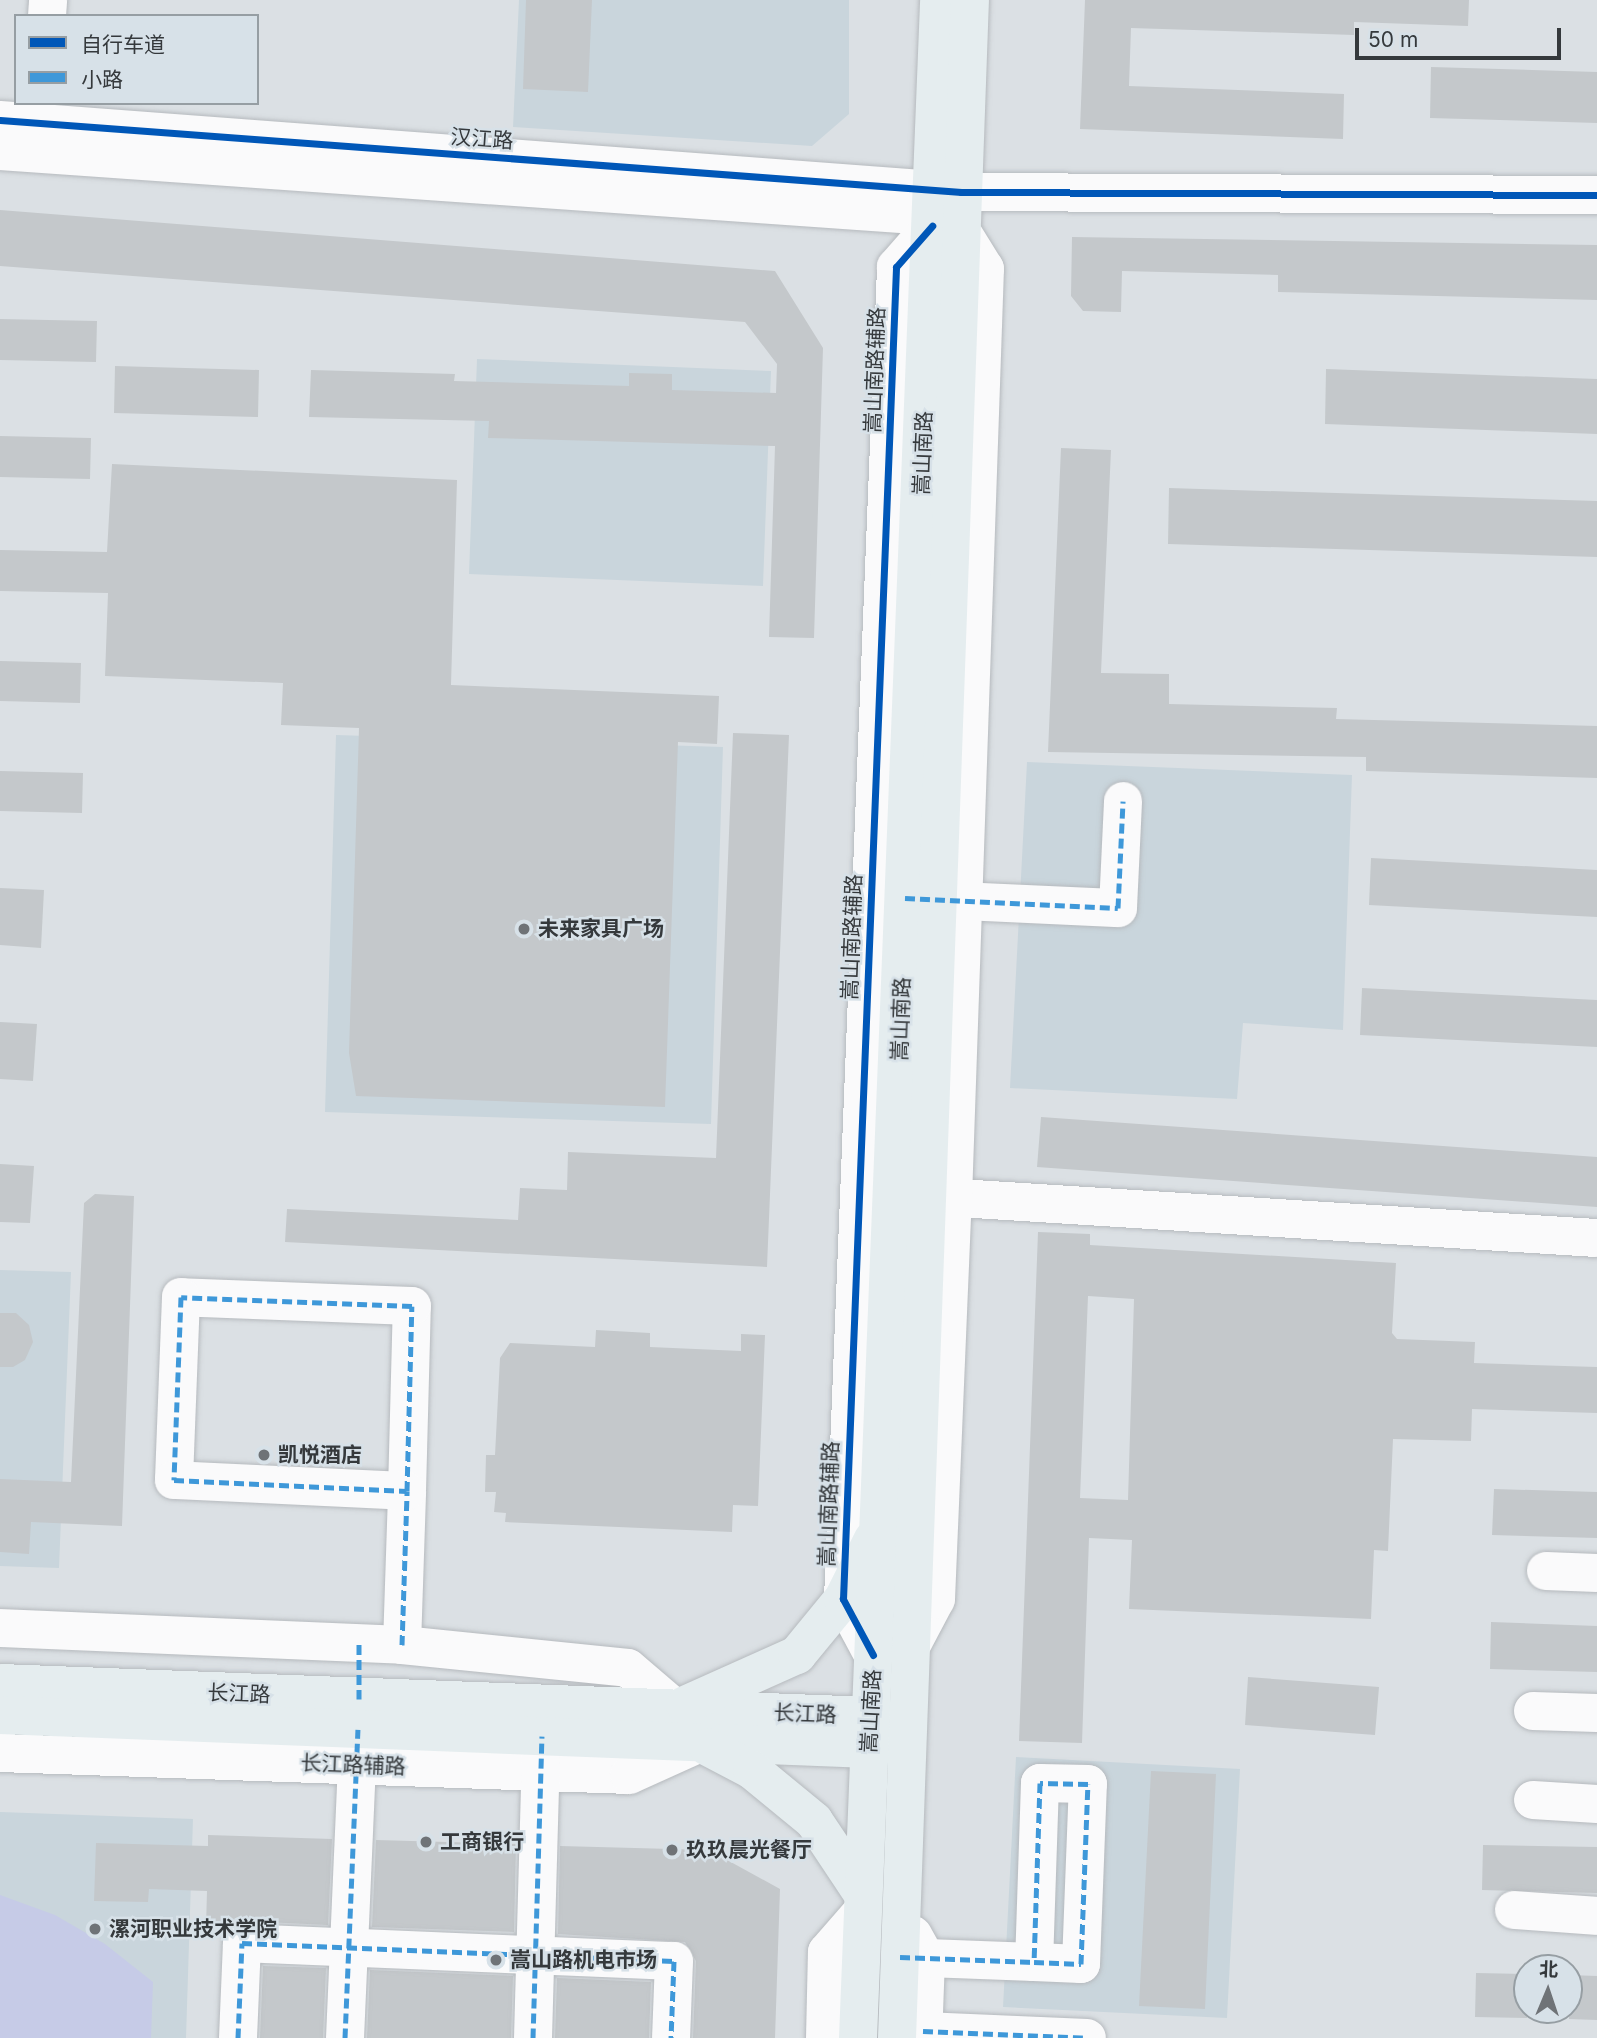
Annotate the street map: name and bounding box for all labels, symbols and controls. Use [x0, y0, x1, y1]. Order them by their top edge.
legend [14, 14, 259, 105]
scale bar [1359, 14, 1566, 58]
text: 50 m [1368, 27, 1418, 52]
text: 自行车道 [81, 32, 165, 57]
text: 小路 [81, 67, 123, 92]
street label: 汉江路 [450, 124, 514, 154]
street label: 嵩山南路辅路 [860, 307, 890, 433]
street label: 嵩山南路 [909, 411, 937, 495]
street label: 嵩山南路辅路 [837, 874, 867, 1000]
place label: 未来家具广场 [538, 916, 664, 942]
marker: 未来家具广场 [516, 921, 532, 937]
street label: 嵩山南路 [887, 977, 915, 1061]
street label: 嵩山南路辅路 [814, 1441, 844, 1567]
place label: 凯悦酒店 [278, 1442, 362, 1468]
marker: 凯悦酒店 [256, 1447, 272, 1463]
street label: 嵩山南路 [856, 1668, 886, 1754]
street label: 长江路 [207, 1680, 271, 1708]
street label: 长江路 [773, 1700, 837, 1728]
street label: 长江路辅路 [300, 1751, 406, 1779]
place label: 工商银行 [440, 1829, 524, 1855]
marker: 工商银行 [418, 1834, 434, 1850]
place label: 玖玖晨光餐厅 [686, 1837, 812, 1863]
marker: 玖玖晨光餐厅 [664, 1842, 680, 1858]
place label: 漯河职业技术学院 [109, 1916, 277, 1942]
marker: 漯河职业技术学院 [87, 1921, 103, 1937]
place label: 嵩山路机电市场 [510, 1947, 657, 1973]
marker: 嵩山路机电市场 [488, 1952, 504, 1968]
north arrow [1513, 1954, 1583, 2024]
text: 北 [1539, 1958, 1559, 1981]

